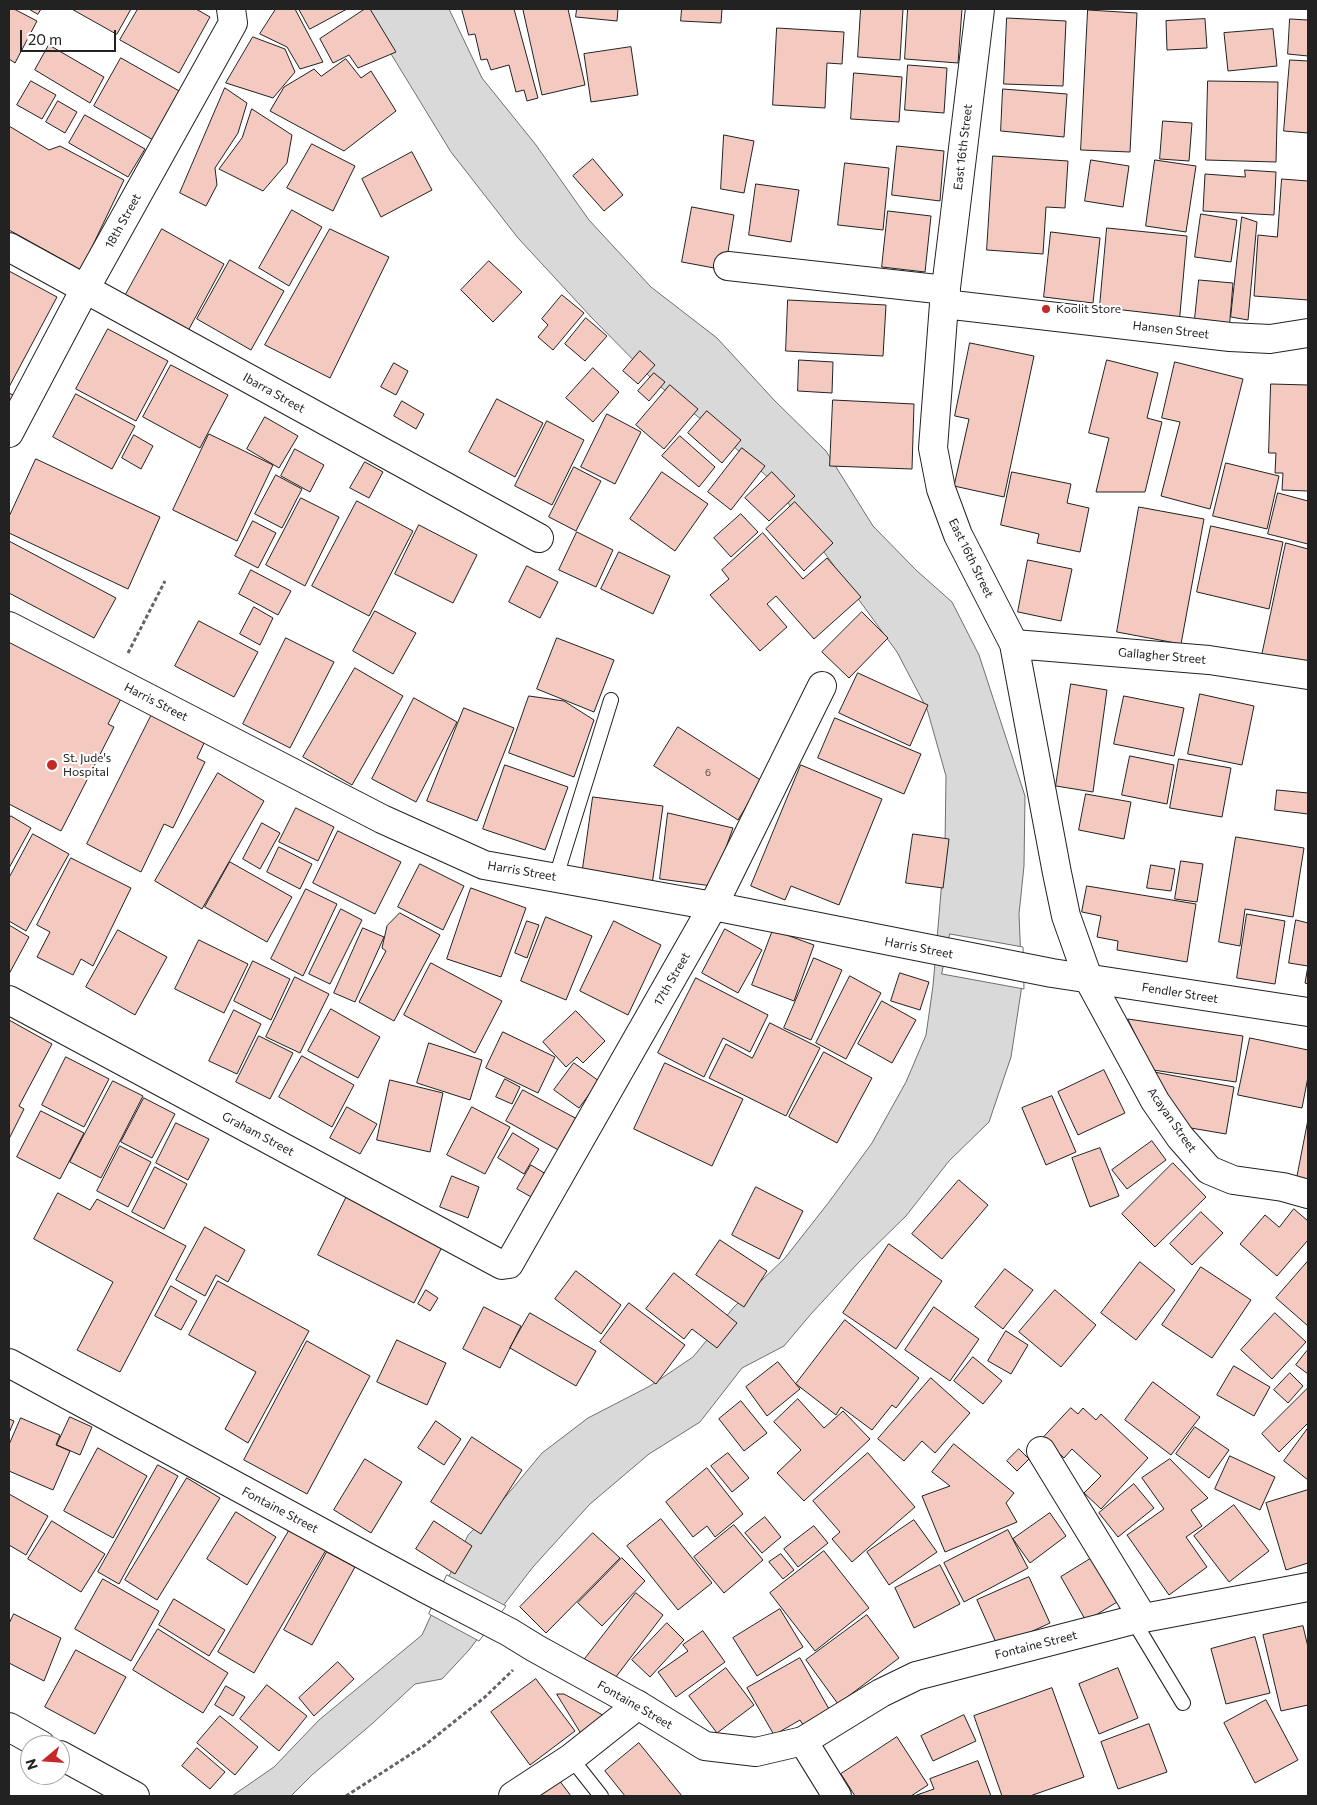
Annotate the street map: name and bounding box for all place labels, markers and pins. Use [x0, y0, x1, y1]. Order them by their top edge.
place label: Koolit Store [1056, 302, 1121, 316]
marker: Koolit Store [1040, 303, 1052, 315]
place label: St. Jude's Hospital [63, 751, 111, 779]
marker: St. Jude's Hospital [45, 758, 59, 772]

